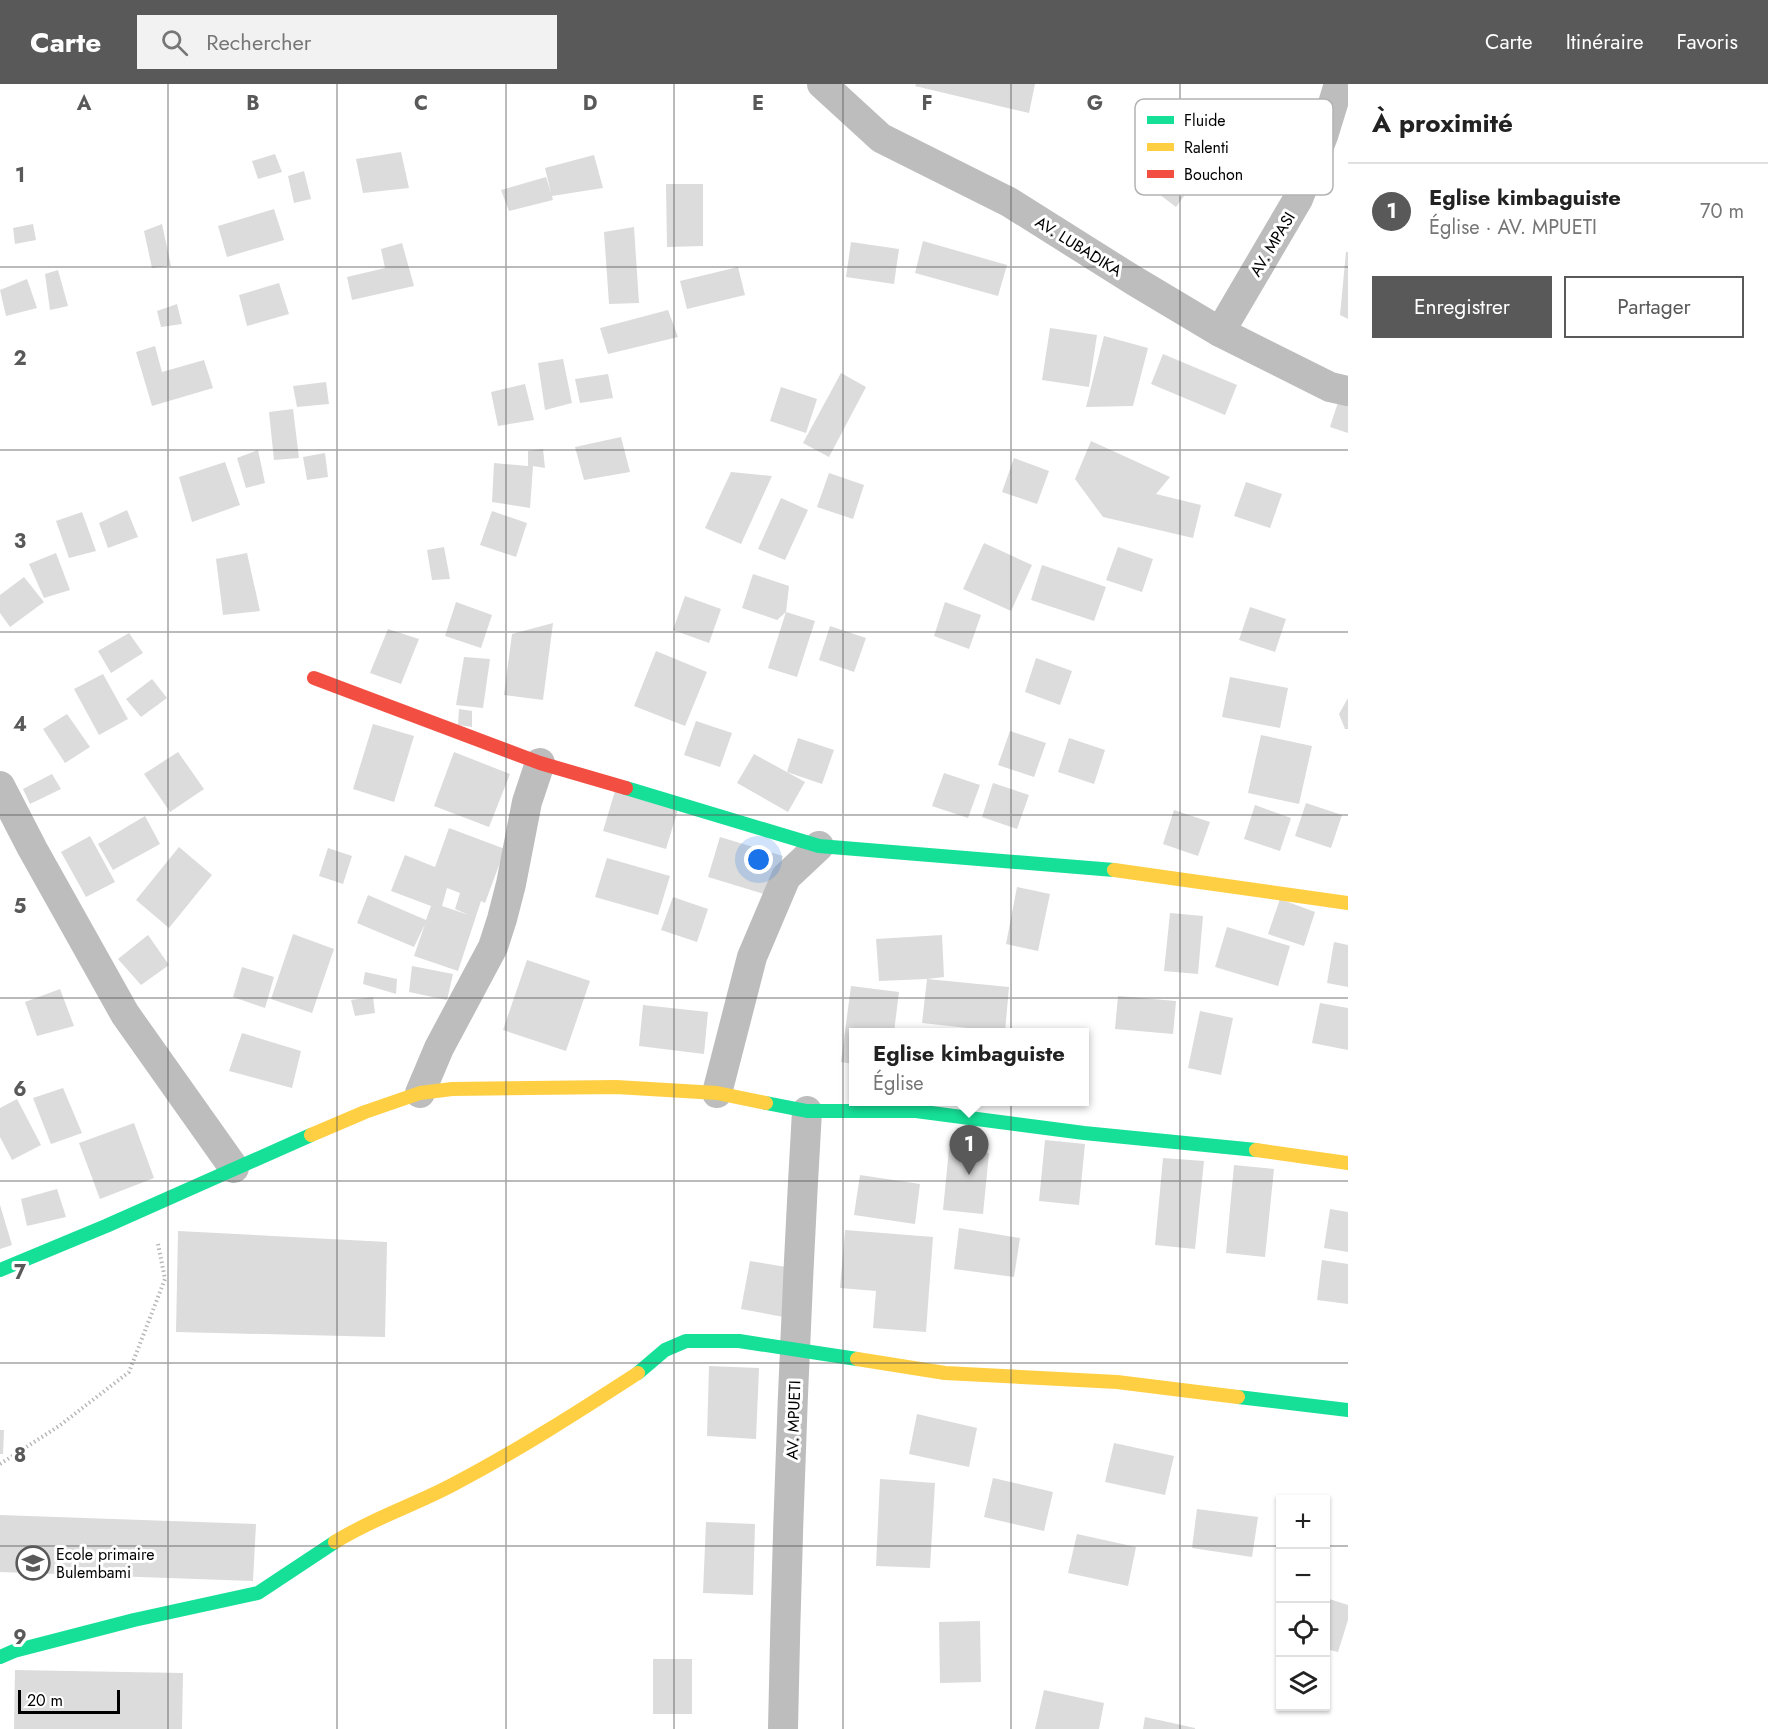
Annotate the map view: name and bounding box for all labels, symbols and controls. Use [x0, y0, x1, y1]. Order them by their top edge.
search box [137, 15, 557, 69]
text: Carte [30, 22, 101, 63]
icon: search [158, 26, 191, 59]
text: Rechercher [206, 26, 311, 58]
text: Carte [1485, 27, 1533, 57]
text: Itinéraire [1566, 27, 1644, 57]
text: Favoris [1677, 27, 1738, 57]
text: A [76, 89, 92, 118]
text: B [246, 89, 260, 118]
text: C [414, 89, 428, 118]
text: D [583, 89, 597, 118]
text: E [752, 89, 764, 118]
text: F [921, 89, 933, 118]
text: G [1087, 89, 1103, 118]
legend [1135, 99, 1333, 195]
text: À proximité [1372, 104, 1513, 142]
text: Fluide [1184, 109, 1226, 132]
text: Ralenti [1184, 136, 1229, 159]
text: 1 [15, 161, 25, 190]
text: Bouchon [1184, 163, 1243, 186]
text: Eglise kimbaguiste [1429, 181, 1621, 213]
text: 1 [1386, 197, 1397, 226]
text: 70 m [1700, 197, 1744, 226]
street label: AV. MPASI [1244, 208, 1301, 281]
street label: AV. LUBADIKA [1031, 211, 1127, 282]
text: Église · AV. MPUETI [1429, 213, 1597, 242]
button: Enregistrer [1372, 276, 1552, 338]
button: Partager [1564, 276, 1744, 338]
text: 2 [13, 344, 27, 373]
text: 3 [14, 527, 26, 556]
text: 4 [13, 710, 27, 739]
your location [744, 845, 773, 874]
text: 5 [14, 892, 27, 921]
popup [849, 1028, 1089, 1106]
text: Eglise kimbaguiste [873, 1037, 1065, 1069]
text: Église [873, 1069, 924, 1098]
text: 6 [13, 1075, 27, 1104]
pin: 1 [950, 1126, 988, 1175]
text: 7 [14, 1258, 27, 1287]
street label: AV. MPUETI [781, 1380, 806, 1460]
text: 8 [14, 1441, 26, 1470]
map controls [1276, 1495, 1330, 1711]
button: + [1276, 1495, 1330, 1549]
place label: Ecole primaire Bulembami [56, 1543, 155, 1584]
school or university icon: Ecole primaire Bulembami [15, 1545, 51, 1581]
button: − [1276, 1549, 1330, 1603]
button: locate [1276, 1603, 1330, 1657]
text: 9 [13, 1623, 27, 1652]
button: layers [1276, 1657, 1330, 1711]
scale bar [18, 1687, 120, 1714]
text: 20 m [27, 1689, 63, 1712]

